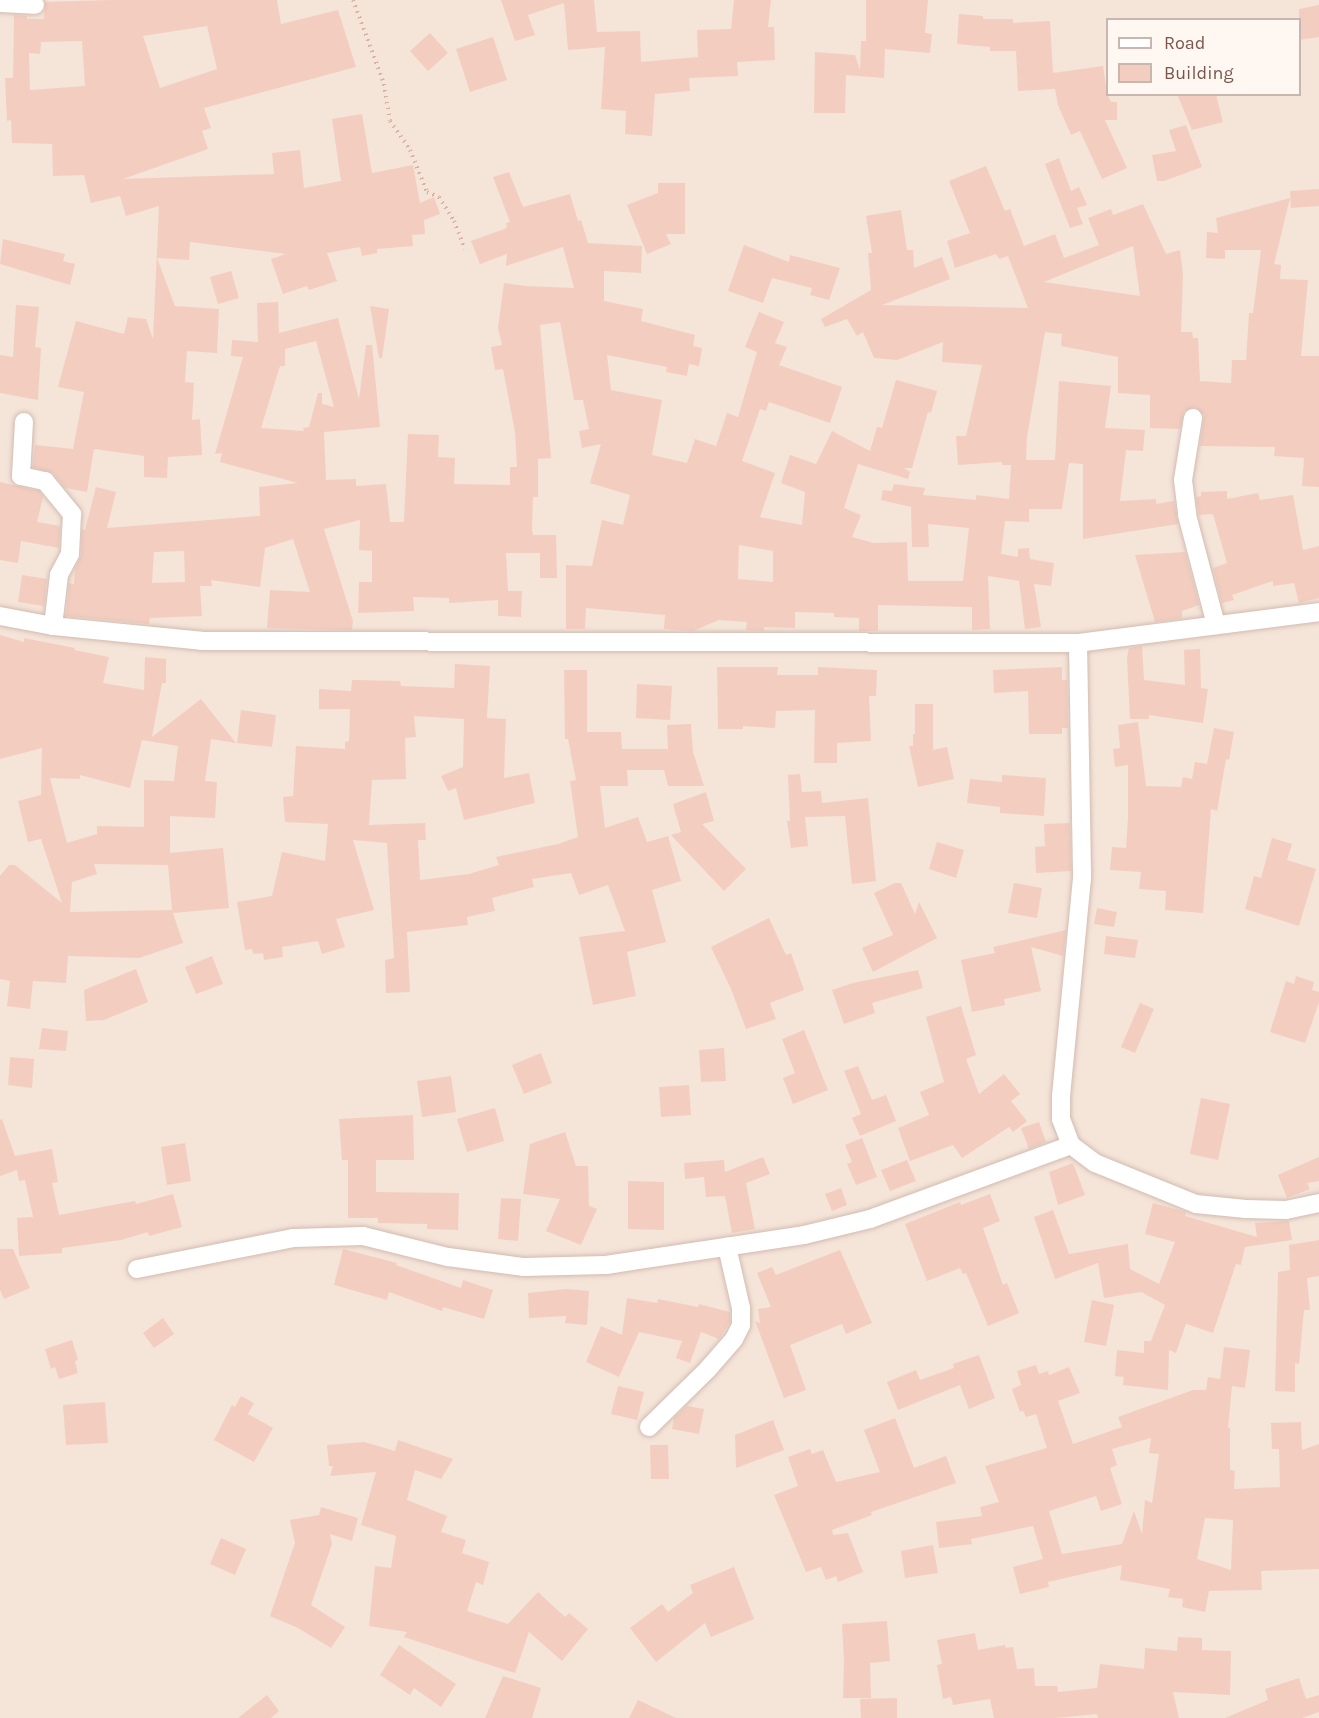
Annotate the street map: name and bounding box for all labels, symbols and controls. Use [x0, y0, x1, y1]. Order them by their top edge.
legend [1106, 18, 1301, 96]
text: Road [1164, 32, 1205, 54]
text: Building [1164, 62, 1234, 84]

